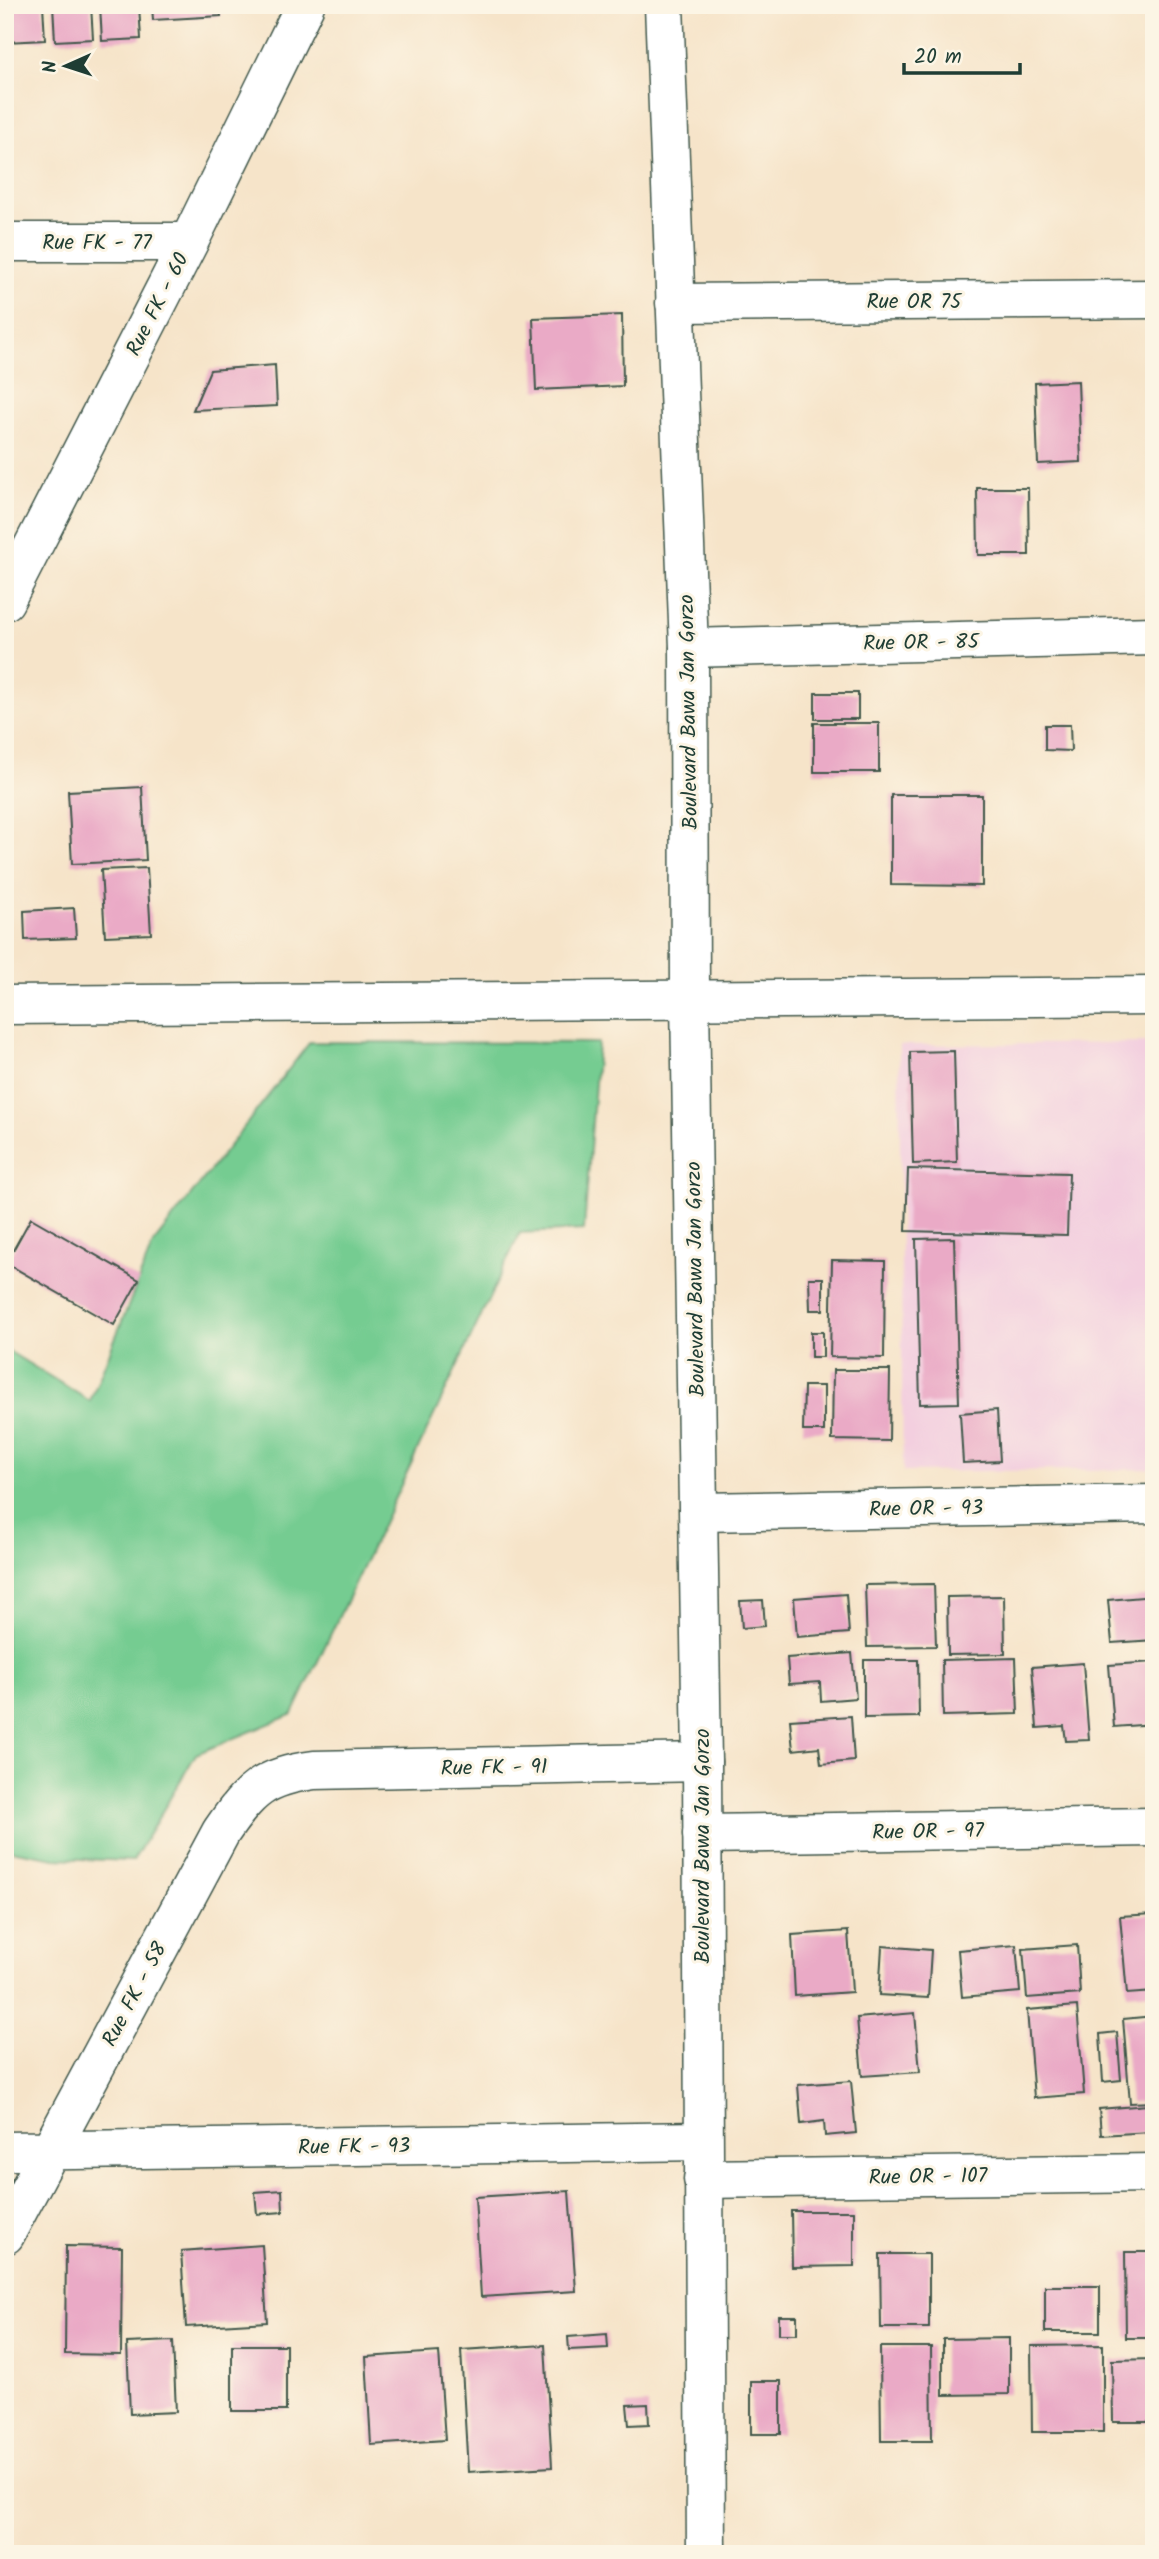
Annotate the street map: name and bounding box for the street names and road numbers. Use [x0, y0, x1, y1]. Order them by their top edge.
street label: Rue FK - 77 [42, 227, 153, 260]
street label: Rue FK - 60 [118, 247, 199, 362]
street label: Rue OR 75 [867, 286, 963, 319]
street label: Boulevard Bawa Jan Gorzo [671, 594, 708, 830]
street label: Rue OR - 85 [863, 626, 981, 661]
street label: Boulevard Bawa Jan Gorzo [678, 1161, 715, 1397]
street label: Rue OR - 93 [869, 1492, 983, 1527]
street label: Boulevard Bawa Jan Gorzo [687, 1728, 720, 1964]
street label: Rue FK - 91 [440, 1751, 548, 1786]
street label: Rue OR - 97 [872, 1815, 986, 1850]
street label: Rue FK - 58 [94, 1936, 177, 2053]
street label: Rue FK - 93 [298, 2130, 410, 2165]
street label: Rue OR - 107 [868, 2160, 989, 2195]

